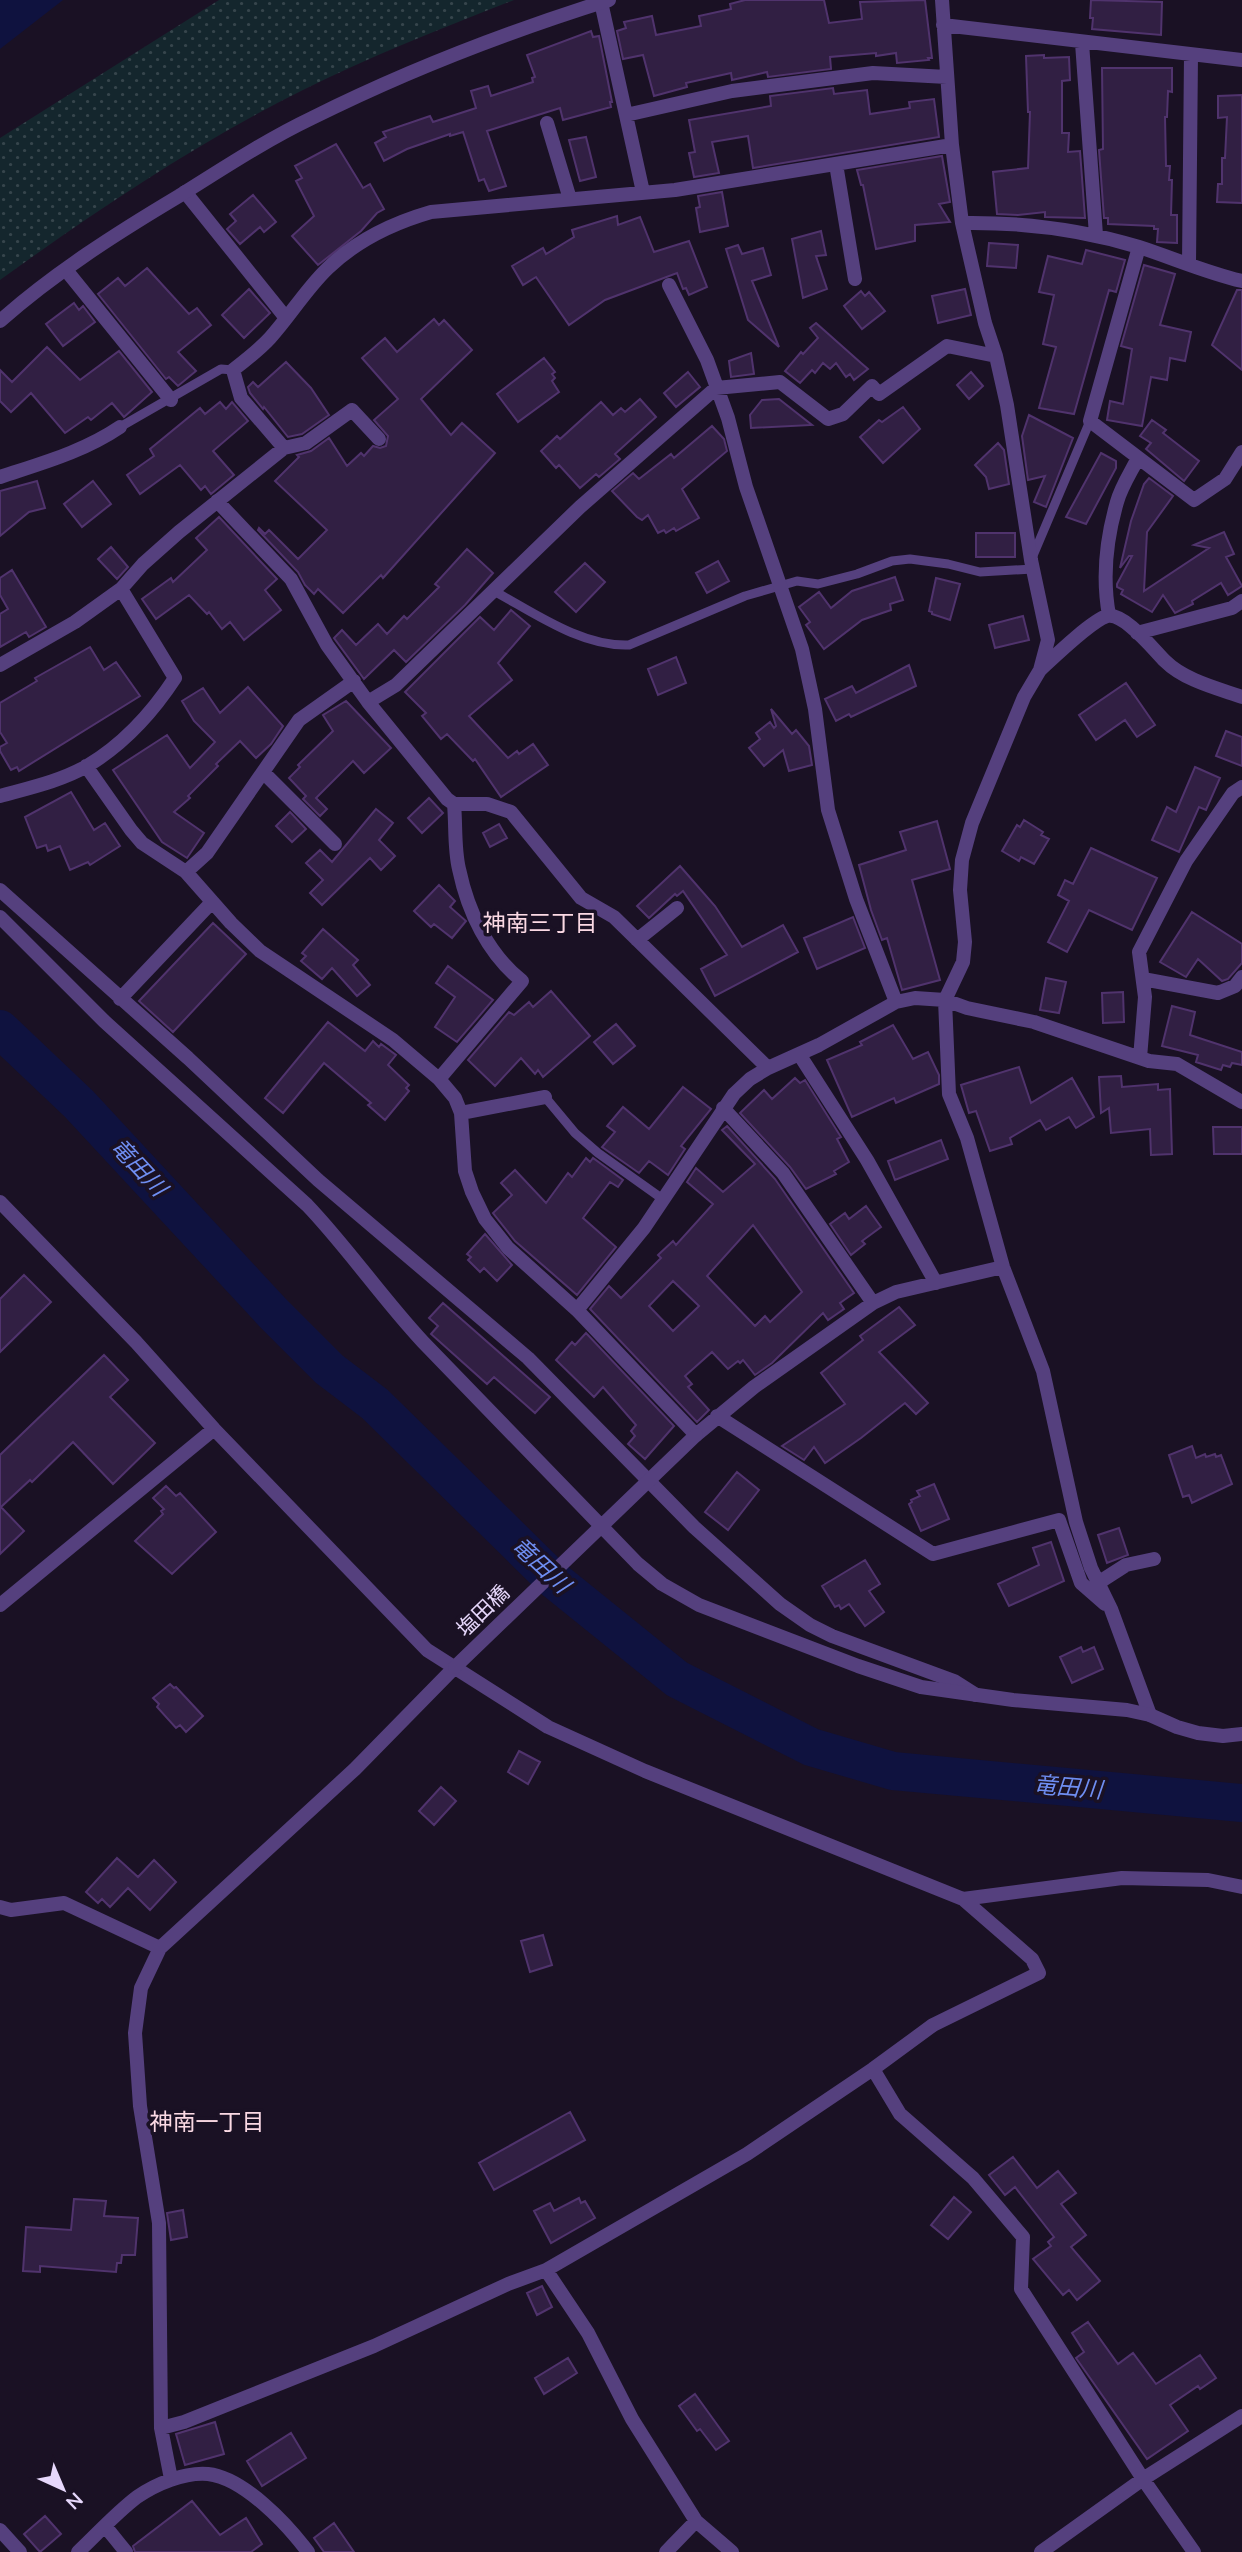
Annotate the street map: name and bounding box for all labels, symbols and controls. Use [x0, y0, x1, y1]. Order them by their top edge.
district label: 神南三丁目 [483, 908, 598, 937]
water label: 竜田川 [105, 1132, 176, 1204]
water label: 竜田川 [506, 1531, 579, 1601]
street label: 塩田橋 [451, 1579, 514, 1642]
water label: 竜田川 [1032, 1769, 1107, 1804]
district label: 神南一丁目 [150, 2107, 265, 2136]
north arrow [28, 2454, 98, 2524]
text: N [61, 2488, 88, 2515]

